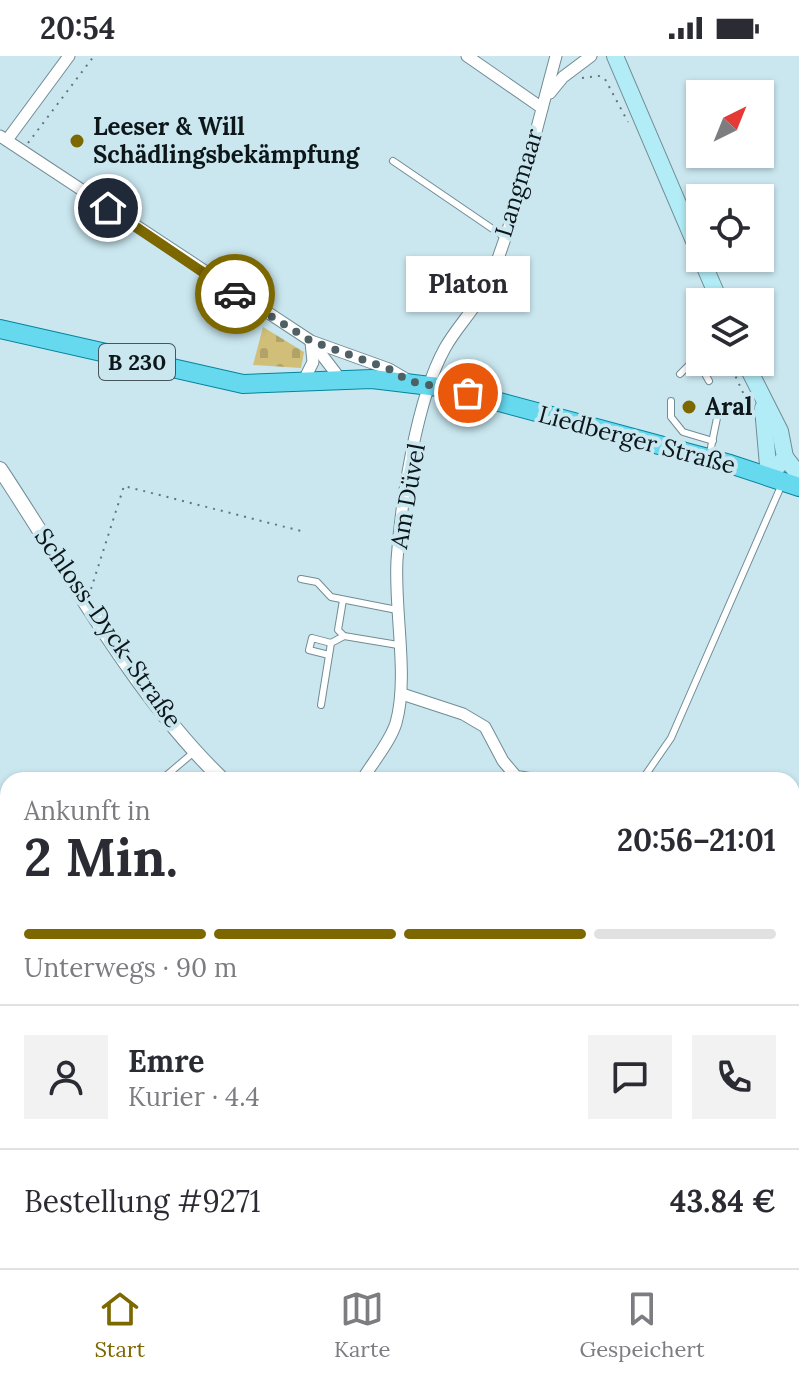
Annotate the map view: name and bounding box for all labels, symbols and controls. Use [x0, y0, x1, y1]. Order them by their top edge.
text: 20:54 [40, 9, 116, 47]
north arrow [686, 80, 774, 168]
map controls [686, 80, 774, 376]
place label: Leeser & Will Schädlingsbekämpfung [93, 111, 361, 170]
street label: Langmaar [487, 125, 550, 241]
marker: Leeser & Will Schädlingsbekämpfung [68, 132, 86, 150]
pin [74, 174, 142, 242]
button: locate [686, 184, 774, 272]
icon: home [86, 186, 130, 230]
courier [195, 254, 275, 334]
callout: Platon [406, 257, 530, 313]
text: Platon [428, 267, 508, 300]
icon: car [213, 272, 257, 316]
button: layers [686, 288, 774, 376]
road number: B 230 [99, 344, 175, 380]
pin [434, 359, 502, 427]
icon: bag [446, 371, 490, 415]
place label: Aral [705, 391, 752, 422]
street label: Liedberger Straße [535, 398, 739, 481]
marker: Aral [680, 398, 698, 416]
street label: Am Düvel [383, 441, 432, 552]
street label: Schloss-Dyck-Straße [28, 522, 189, 733]
text: Ankunft in [24, 794, 150, 827]
text: 20:56–21:01 [617, 821, 776, 859]
text: 2 Min. [24, 824, 178, 890]
text: Unterwegs · 90 m [24, 951, 237, 984]
button: person [24, 1035, 108, 1119]
button: chat [588, 1035, 672, 1119]
button: phone [692, 1035, 776, 1119]
text: Emre [128, 1042, 204, 1080]
text: Kurier · 4.4 [128, 1080, 260, 1113]
text: Bestellung #9271 [24, 1182, 261, 1220]
text: 43.84 € [670, 1182, 776, 1220]
tab: Start [94, 1287, 145, 1363]
tab: Karte [334, 1287, 390, 1363]
tab: Gespeichert [579, 1287, 705, 1363]

